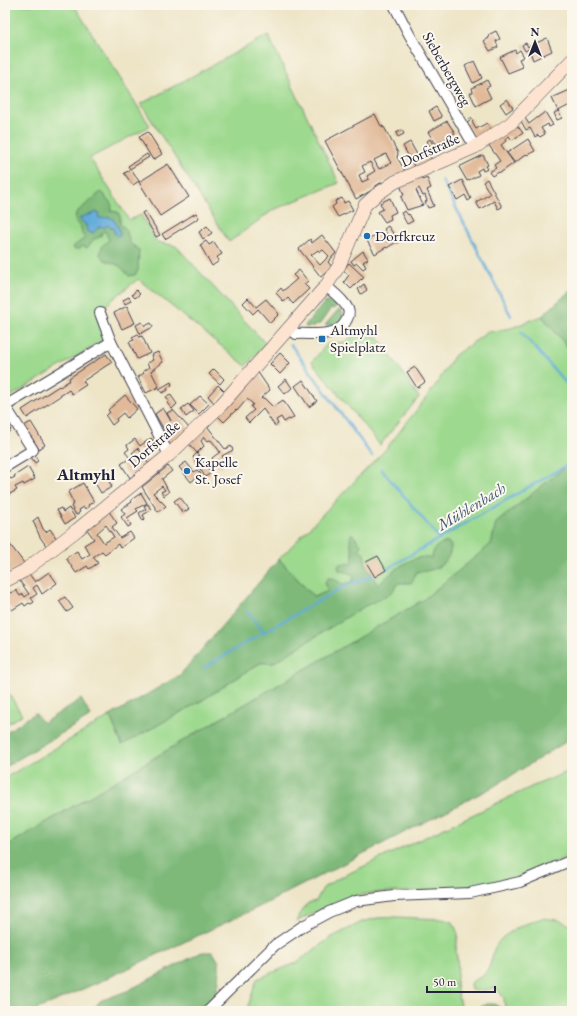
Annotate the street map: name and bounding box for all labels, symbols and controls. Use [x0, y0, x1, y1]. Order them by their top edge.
north arrow [515, 22, 555, 62]
text: N [531, 25, 540, 39]
street label: Sieberbergweg [419, 28, 477, 110]
street label: Dorfstraße [397, 128, 462, 171]
place label: Dorfkreuz [375, 226, 435, 245]
marker: Dorfkreuz [362, 231, 372, 241]
place label: Altmyhl Spielplatz [329, 320, 386, 356]
marker: Altmyhl Spielplatz [317, 334, 327, 344]
street label: Dorfstraße [124, 416, 184, 471]
place label: Kapelle St. Josef [195, 452, 243, 488]
district label: Altmyhl [56, 463, 115, 485]
marker: Kapelle St. Josef [182, 466, 192, 476]
water label: Mühlenbach [432, 478, 510, 536]
scale bar [427, 968, 495, 994]
text: 50 m [433, 974, 457, 990]

